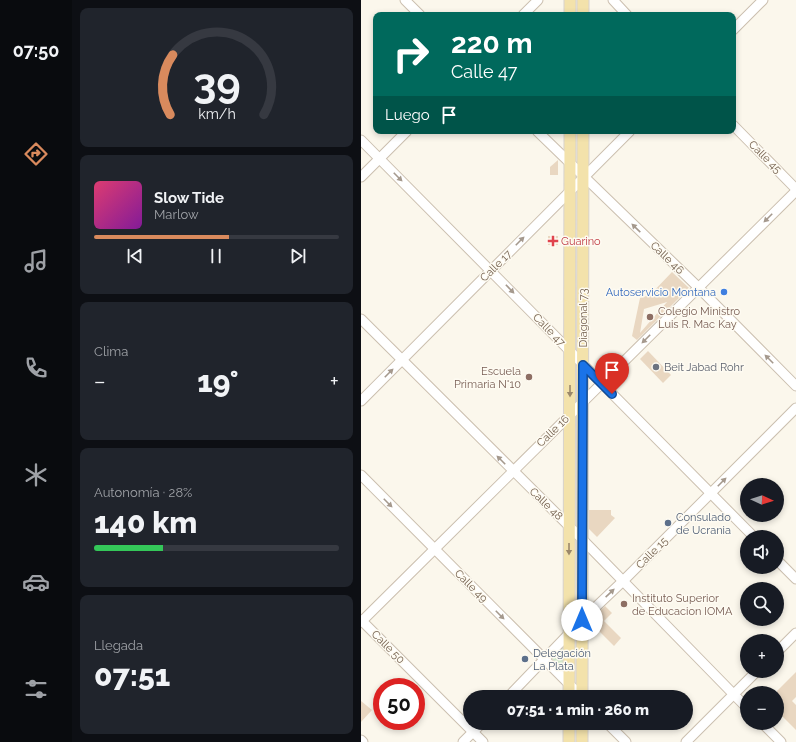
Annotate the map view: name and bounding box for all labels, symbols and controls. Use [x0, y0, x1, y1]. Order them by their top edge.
text: 220 m [451, 27, 533, 60]
icon: right [385, 28, 437, 80]
text: 07:50 [13, 40, 59, 61]
text: 39 [193, 59, 240, 108]
text: Calle 47 [451, 61, 517, 82]
icon: arrive [438, 104, 460, 126]
text: km/h [198, 106, 235, 122]
text: Luego [385, 106, 430, 124]
street label: Calle 45 [746, 138, 784, 176]
icon: directions [22, 140, 50, 168]
one-way arrow [394, 172, 403, 182]
text: Slow Tide [154, 189, 224, 207]
text: Marlow [154, 207, 199, 222]
one-way arrow [763, 213, 773, 223]
one-way arrow [631, 223, 641, 233]
place label: Guarino [561, 235, 601, 248]
one-way arrow [515, 236, 525, 246]
marker: Guarino [548, 236, 558, 246]
street label: Calle 46 [648, 239, 687, 277]
icon: previous [124, 245, 146, 267]
icon: pause [205, 245, 227, 267]
icon: next [287, 245, 309, 267]
icon: music [22, 247, 50, 275]
street label: Calle 17 [477, 247, 515, 285]
one-way arrow [505, 285, 514, 294]
place label: Autoservicio Montana [606, 286, 716, 299]
marker: Autoservicio Montana [719, 287, 729, 297]
street label: Diagonal 73 [577, 288, 590, 348]
place label: Colegio Ministro Luis R. Mac Kay [658, 305, 741, 331]
street label: Calle 47 [530, 311, 568, 349]
marker: Colegio Ministro Luis R. Mac Kay [645, 312, 655, 322]
one-way arrow [641, 334, 651, 344]
text: Clima [94, 344, 128, 359]
pin [595, 353, 629, 394]
icon: phone [22, 354, 50, 382]
one-way arrow [764, 354, 774, 364]
icon: arrive [601, 359, 623, 381]
place label: Beit Jabad Rohr [664, 361, 744, 374]
marker: Beit Jabad Rohr [651, 362, 661, 372]
text: 19° [197, 364, 238, 399]
place label: Escuela Primaria N°10 [454, 365, 521, 391]
text: − [94, 368, 106, 394]
text: + [330, 368, 339, 394]
one-way arrow [384, 368, 394, 378]
marker: Escuela Primaria N°10 [524, 372, 534, 382]
one-way arrow [567, 385, 573, 398]
street label: Calle 16 [534, 412, 572, 450]
one-way arrow [496, 455, 506, 465]
icon: climate [22, 461, 50, 489]
one-way arrow [718, 477, 727, 487]
north arrow [740, 478, 784, 522]
map controls [740, 478, 784, 730]
text: Autonomía · 28% [94, 485, 192, 500]
street label: Calle 48 [527, 485, 565, 523]
one-way arrow [384, 498, 393, 507]
text: 140 km [94, 505, 197, 540]
place label: Consulado de Ucrania [676, 511, 731, 537]
marker: Consulado de Ucrania [663, 518, 673, 528]
button: sound [740, 530, 784, 574]
street label: Calle 15 [633, 534, 671, 572]
one-way arrow [566, 543, 572, 556]
street label: Calle 49 [452, 567, 490, 605]
icon: car [22, 568, 50, 596]
button: search [740, 582, 784, 626]
one-way arrow [605, 589, 616, 598]
place label: Instituto Superior de Educacion IOMA [632, 592, 733, 618]
position arrow [561, 599, 603, 641]
marker: Instituto Superior de Educacion IOMA [619, 599, 629, 609]
one-way arrow [495, 610, 505, 620]
street label: Calle 50 [369, 628, 407, 666]
button: + [740, 634, 784, 678]
text: Llegada [94, 638, 143, 653]
place label: Delegación La Plata [533, 647, 591, 673]
marker: Delegación La Plata [520, 654, 530, 664]
text: 07:51 [94, 658, 170, 693]
icon: filters [22, 675, 50, 703]
speed limit sign: 50 [373, 678, 425, 730]
button: − [740, 686, 784, 730]
text: 07:51 · 1 min · 260 m [507, 701, 649, 719]

